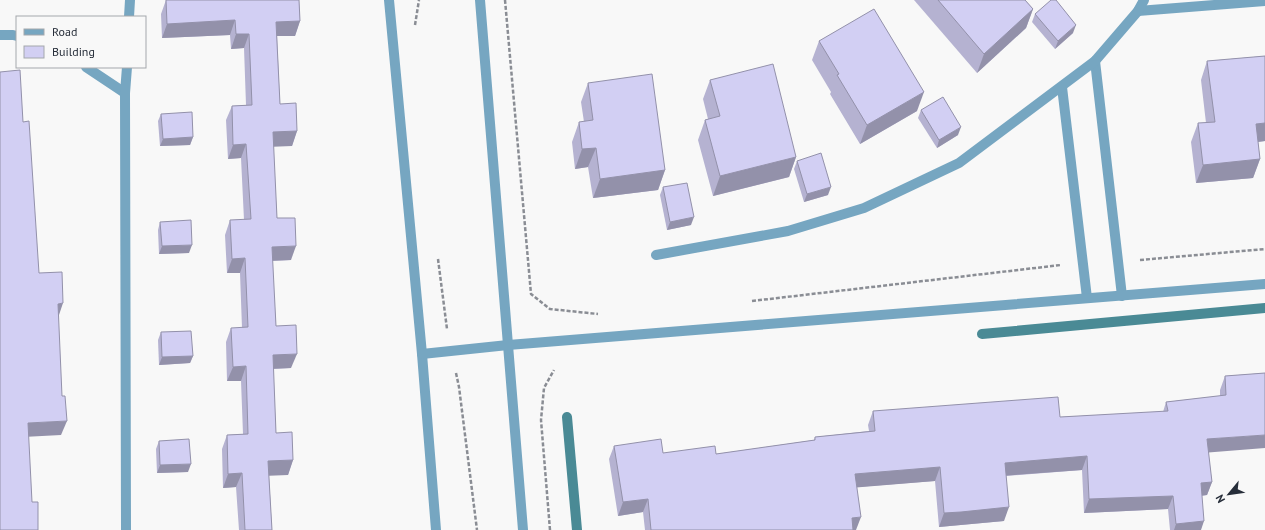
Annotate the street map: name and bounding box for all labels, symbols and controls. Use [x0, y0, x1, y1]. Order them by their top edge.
legend [16, 16, 146, 68]
text: Road [52, 24, 77, 39]
text: Building [52, 44, 95, 59]
north arrow [1209, 474, 1249, 514]
text: N [1212, 492, 1228, 505]

